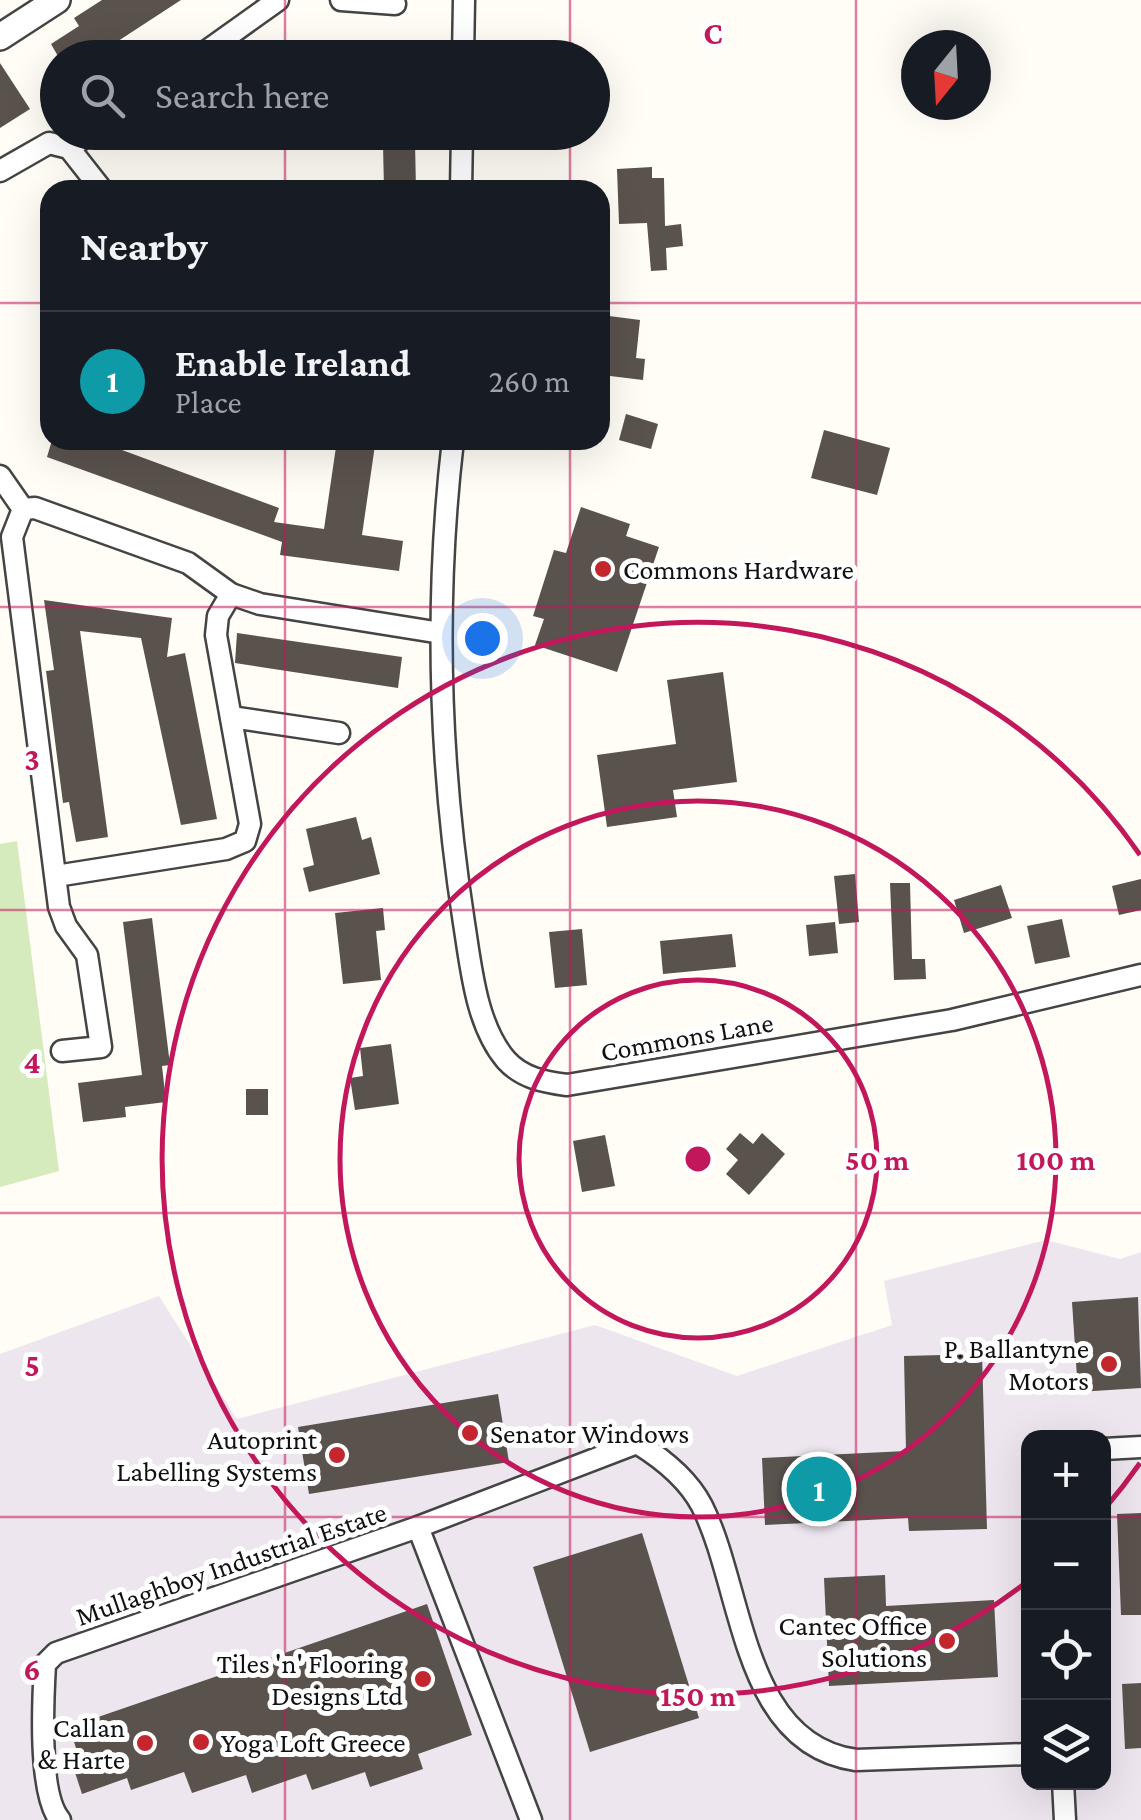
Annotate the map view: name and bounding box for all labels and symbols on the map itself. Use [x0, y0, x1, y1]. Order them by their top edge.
text: C [703, 15, 723, 51]
north arrow [901, 30, 991, 120]
place label: Commons Hardware [623, 554, 854, 585]
marker: Commons Hardware [592, 558, 614, 580]
your location [457, 613, 508, 664]
text: 3 [24, 741, 40, 777]
street label: Commons Lane [598, 1007, 776, 1067]
text: 4 [23, 1044, 41, 1080]
centre of rings [680, 1141, 716, 1177]
text: 50 m [845, 1143, 910, 1176]
text: 100 m [1017, 1143, 1096, 1176]
place label: P. Ballantyne Motors [944, 1333, 1089, 1396]
text: 5 [24, 1347, 40, 1383]
marker: P. Ballantyne Motors [1098, 1353, 1120, 1375]
place label: Senator Windows [490, 1418, 689, 1449]
marker: Senator Windows [459, 1422, 481, 1444]
place label: Autoprint Labelling Systems [116, 1424, 318, 1487]
marker: Autoprint Labelling Systems [326, 1444, 348, 1466]
pin: 1 [786, 1452, 852, 1526]
street label: Mullaghboy Industrial Estate [72, 1496, 390, 1632]
place label: Cantec Office Solutions [779, 1610, 927, 1673]
marker: Cantec Office Solutions [936, 1630, 958, 1652]
place label: Tiles 'n' Flooring Designs Ltd [217, 1648, 403, 1711]
text: 6 [23, 1651, 41, 1687]
marker: Tiles 'n' Flooring Designs Ltd [412, 1668, 434, 1690]
text: 150 m [660, 1679, 736, 1712]
place label: Callan & Harte [38, 1712, 125, 1775]
place label: Yoga Loft Greece [221, 1727, 406, 1758]
marker: Yoga Loft Greece [190, 1731, 212, 1753]
marker: Callan & Harte [134, 1732, 156, 1754]

